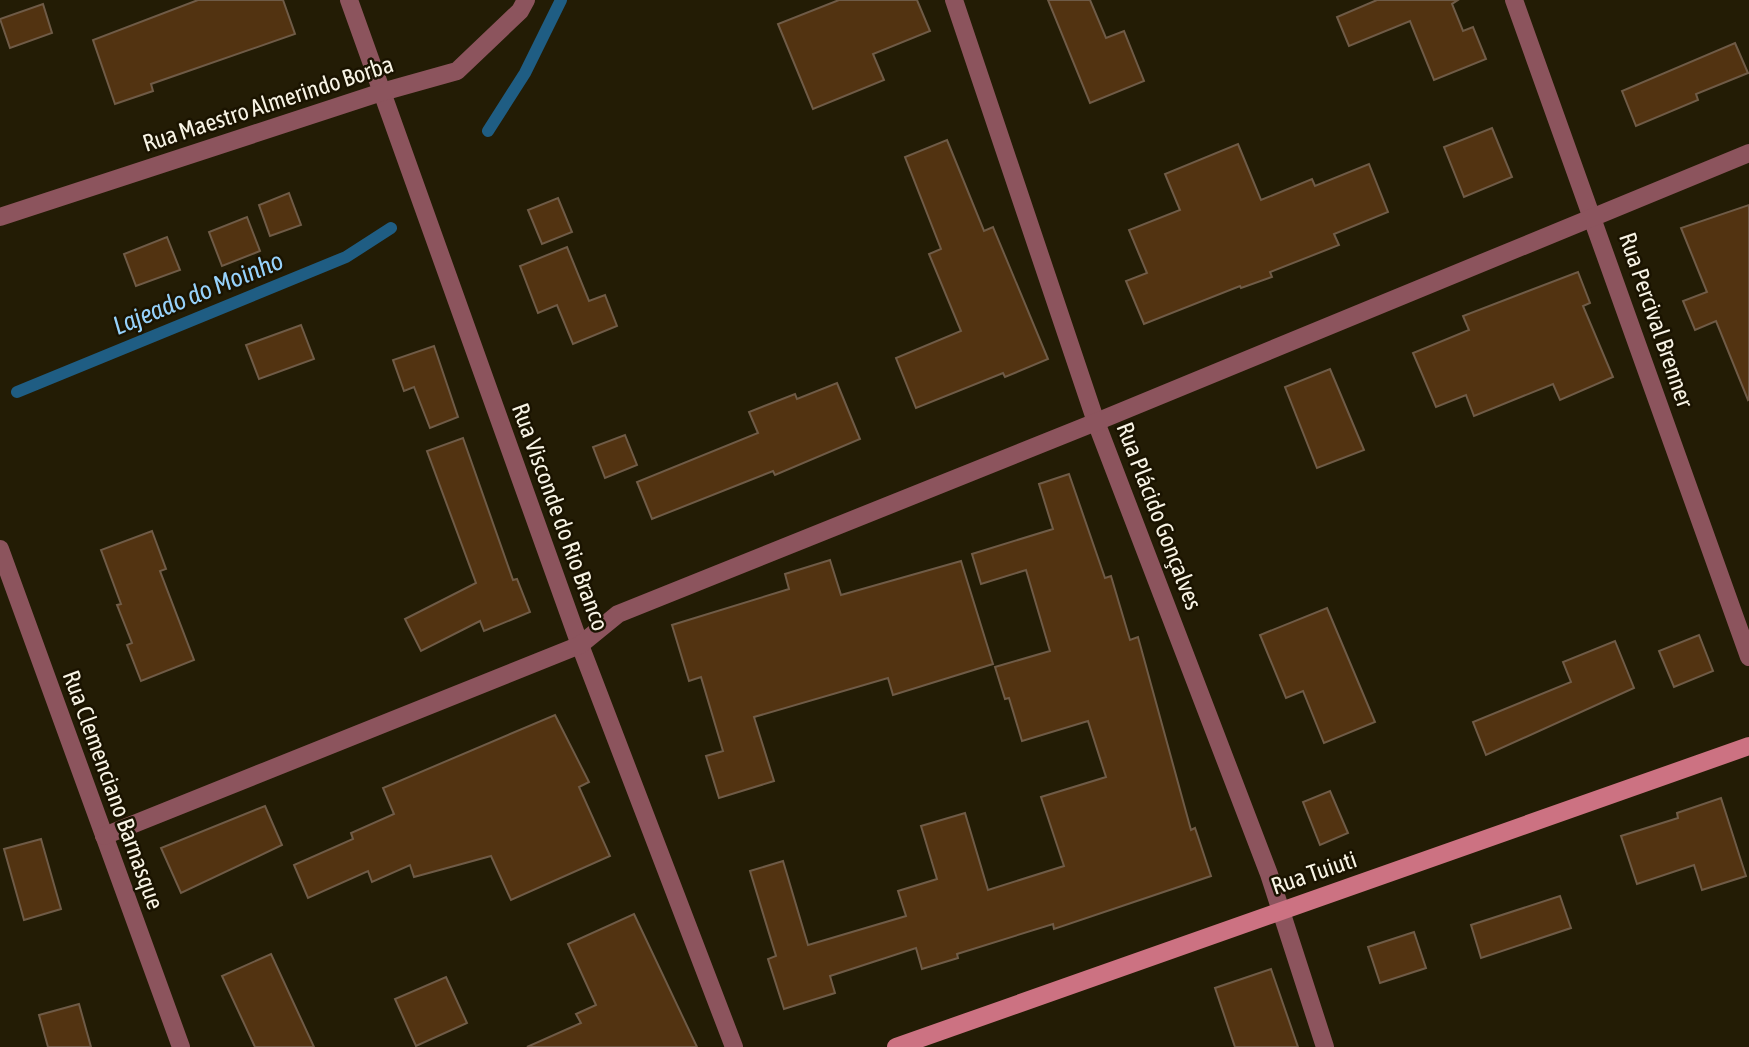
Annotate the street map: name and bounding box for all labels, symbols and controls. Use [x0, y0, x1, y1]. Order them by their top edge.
street label: Rua Maestro Almerindo Borba [139, 50, 397, 157]
street label: Rua Percival Brenner [1614, 229, 1699, 412]
water label: Lajeado do Moinho [109, 245, 287, 341]
street label: Rua Visconde do Rio Branco [507, 399, 614, 634]
street label: Rua Plácido Gonçalves [1111, 418, 1208, 613]
street label: Rua Clemenciano Barnasque [58, 667, 169, 913]
street label: Rua Tuiuti [1268, 845, 1360, 900]

